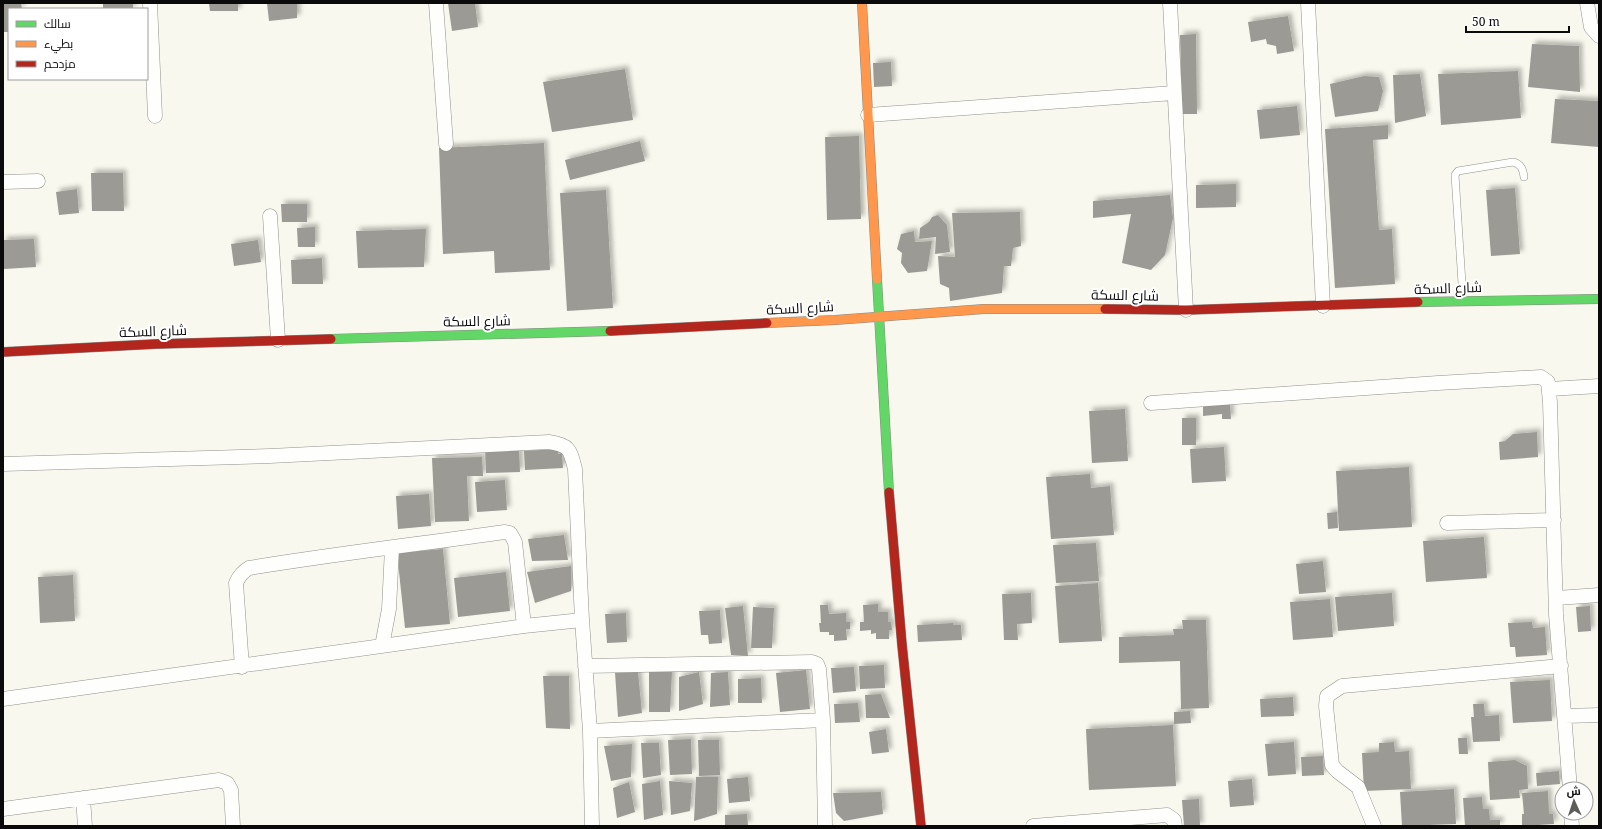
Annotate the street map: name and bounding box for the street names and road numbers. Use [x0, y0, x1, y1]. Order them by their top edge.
street label: شارع السكة [1414, 277, 1482, 298]
street label: شارع السكة [1091, 284, 1159, 305]
street label: شارع السكة [766, 296, 834, 319]
street label: شارع السكة [443, 310, 511, 331]
street label: شارع السكة [119, 320, 187, 341]

